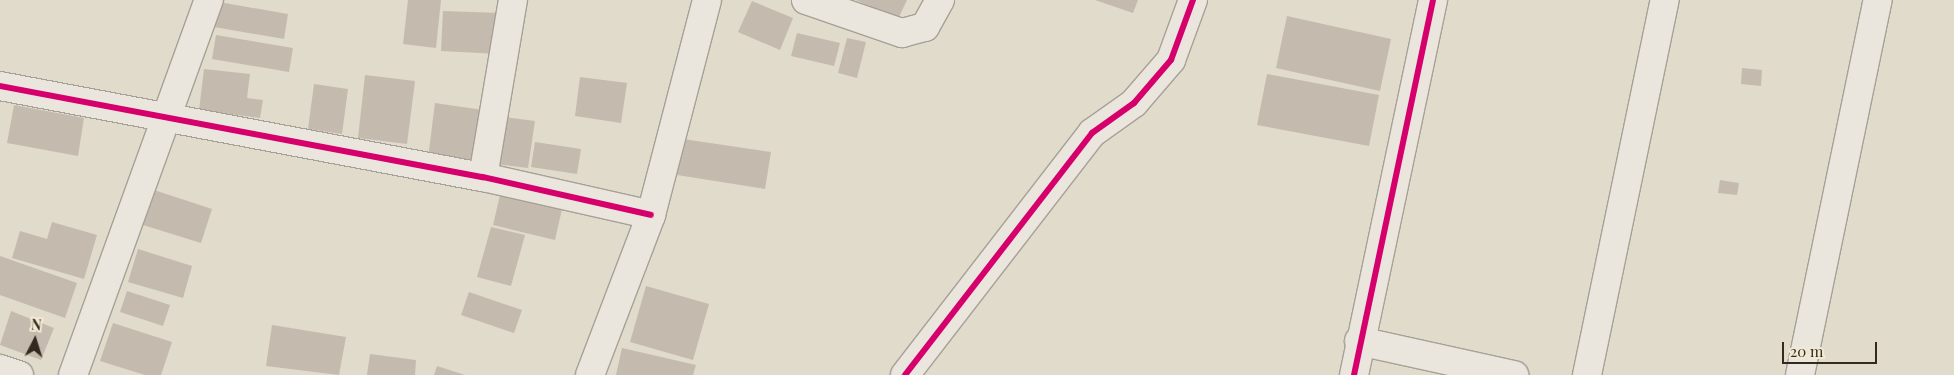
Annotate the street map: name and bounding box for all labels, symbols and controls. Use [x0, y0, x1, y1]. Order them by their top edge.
north arrow [10, 315, 60, 365]
text: N [30, 315, 42, 334]
scale bar [1784, 332, 1879, 364]
text: 20 m [1790, 341, 1823, 361]

